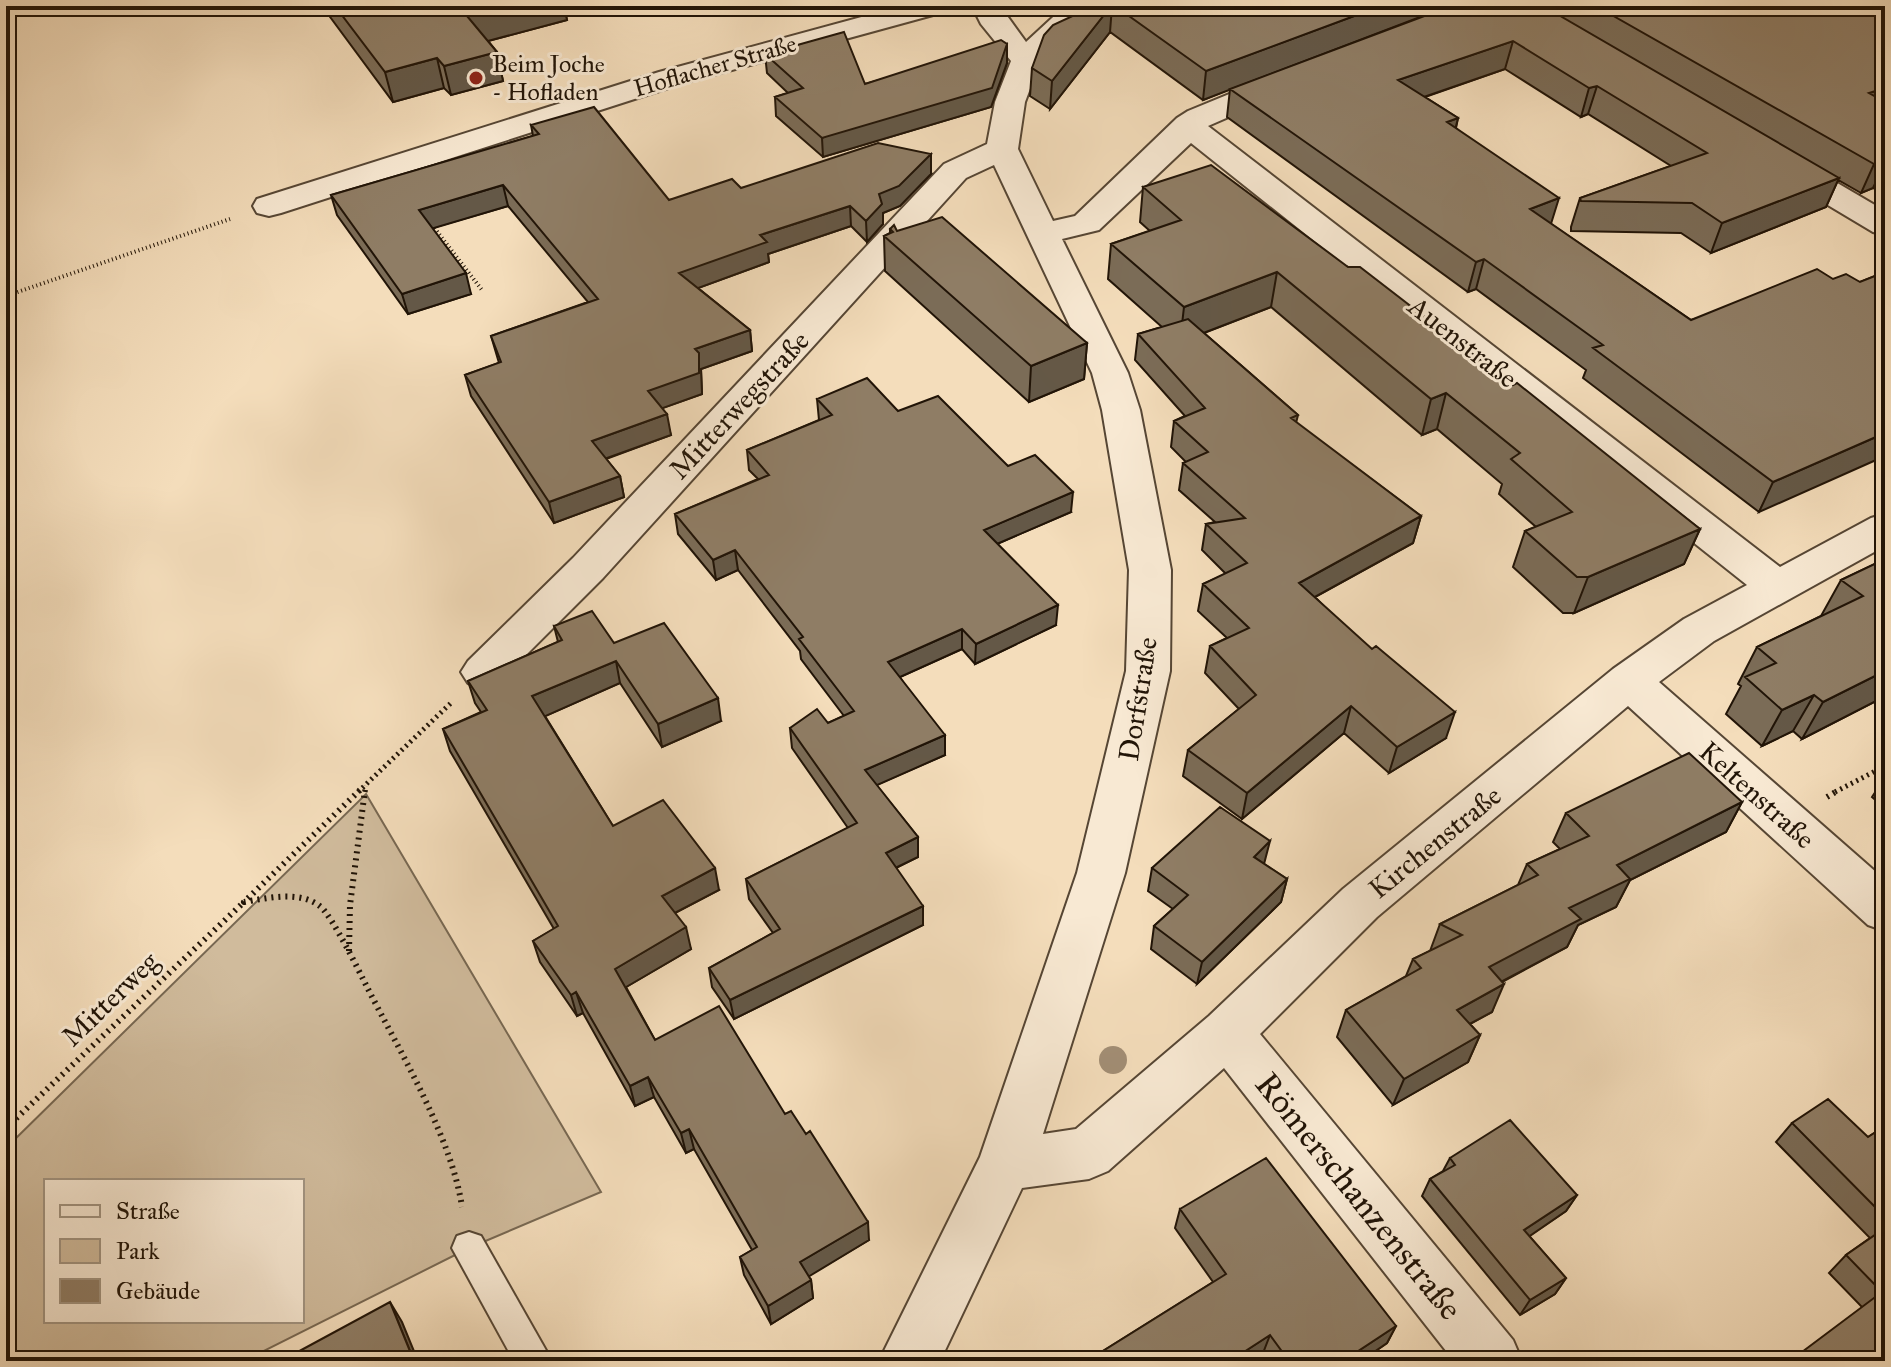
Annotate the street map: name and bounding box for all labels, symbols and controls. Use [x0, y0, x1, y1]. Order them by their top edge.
street label: Hoflacher Straße [630, 28, 800, 104]
place label: Beim Joche - Hofladen [492, 49, 605, 107]
marker: Beim Joche - Hofladen [467, 69, 485, 87]
street label: Auenstraße [1401, 288, 1525, 395]
street label: Mitterwegstraße [661, 324, 817, 486]
street label: Dorfstraße [1111, 635, 1165, 763]
street label: Keltenstraße [1692, 734, 1822, 856]
street label: Kirchenstraße [1362, 778, 1508, 906]
street label: Mitterweg [54, 944, 167, 1054]
street label: Römerschanzenstraße [1247, 1064, 1471, 1328]
legend [44, 1179, 304, 1323]
text: Straße [116, 1196, 180, 1226]
text: Park [116, 1236, 160, 1266]
text: Gebäude [116, 1276, 200, 1306]

